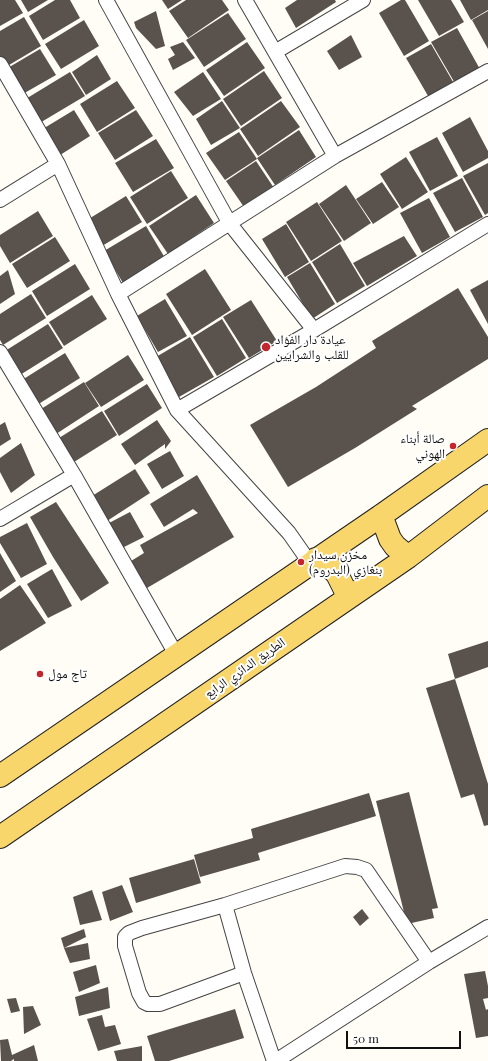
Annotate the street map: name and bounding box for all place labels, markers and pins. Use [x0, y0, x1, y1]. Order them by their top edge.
place label: عيادة دار الفؤاد للقلب والشرايين [275, 332, 349, 363]
marker: عيادة دار الفؤاد للقلب والشرايين [260, 341, 272, 353]
place label: صالة أبناء الهوني [400, 431, 445, 462]
marker: صالة أبناء الهوني [448, 441, 458, 451]
place label: مخزن سيدار بنغازي (البدروم) [309, 547, 382, 578]
marker: مخزن سيدار بنغازي (البدروم) [296, 557, 306, 567]
place label: تاج مول [48, 666, 87, 682]
marker: تاج مول [35, 669, 45, 679]

